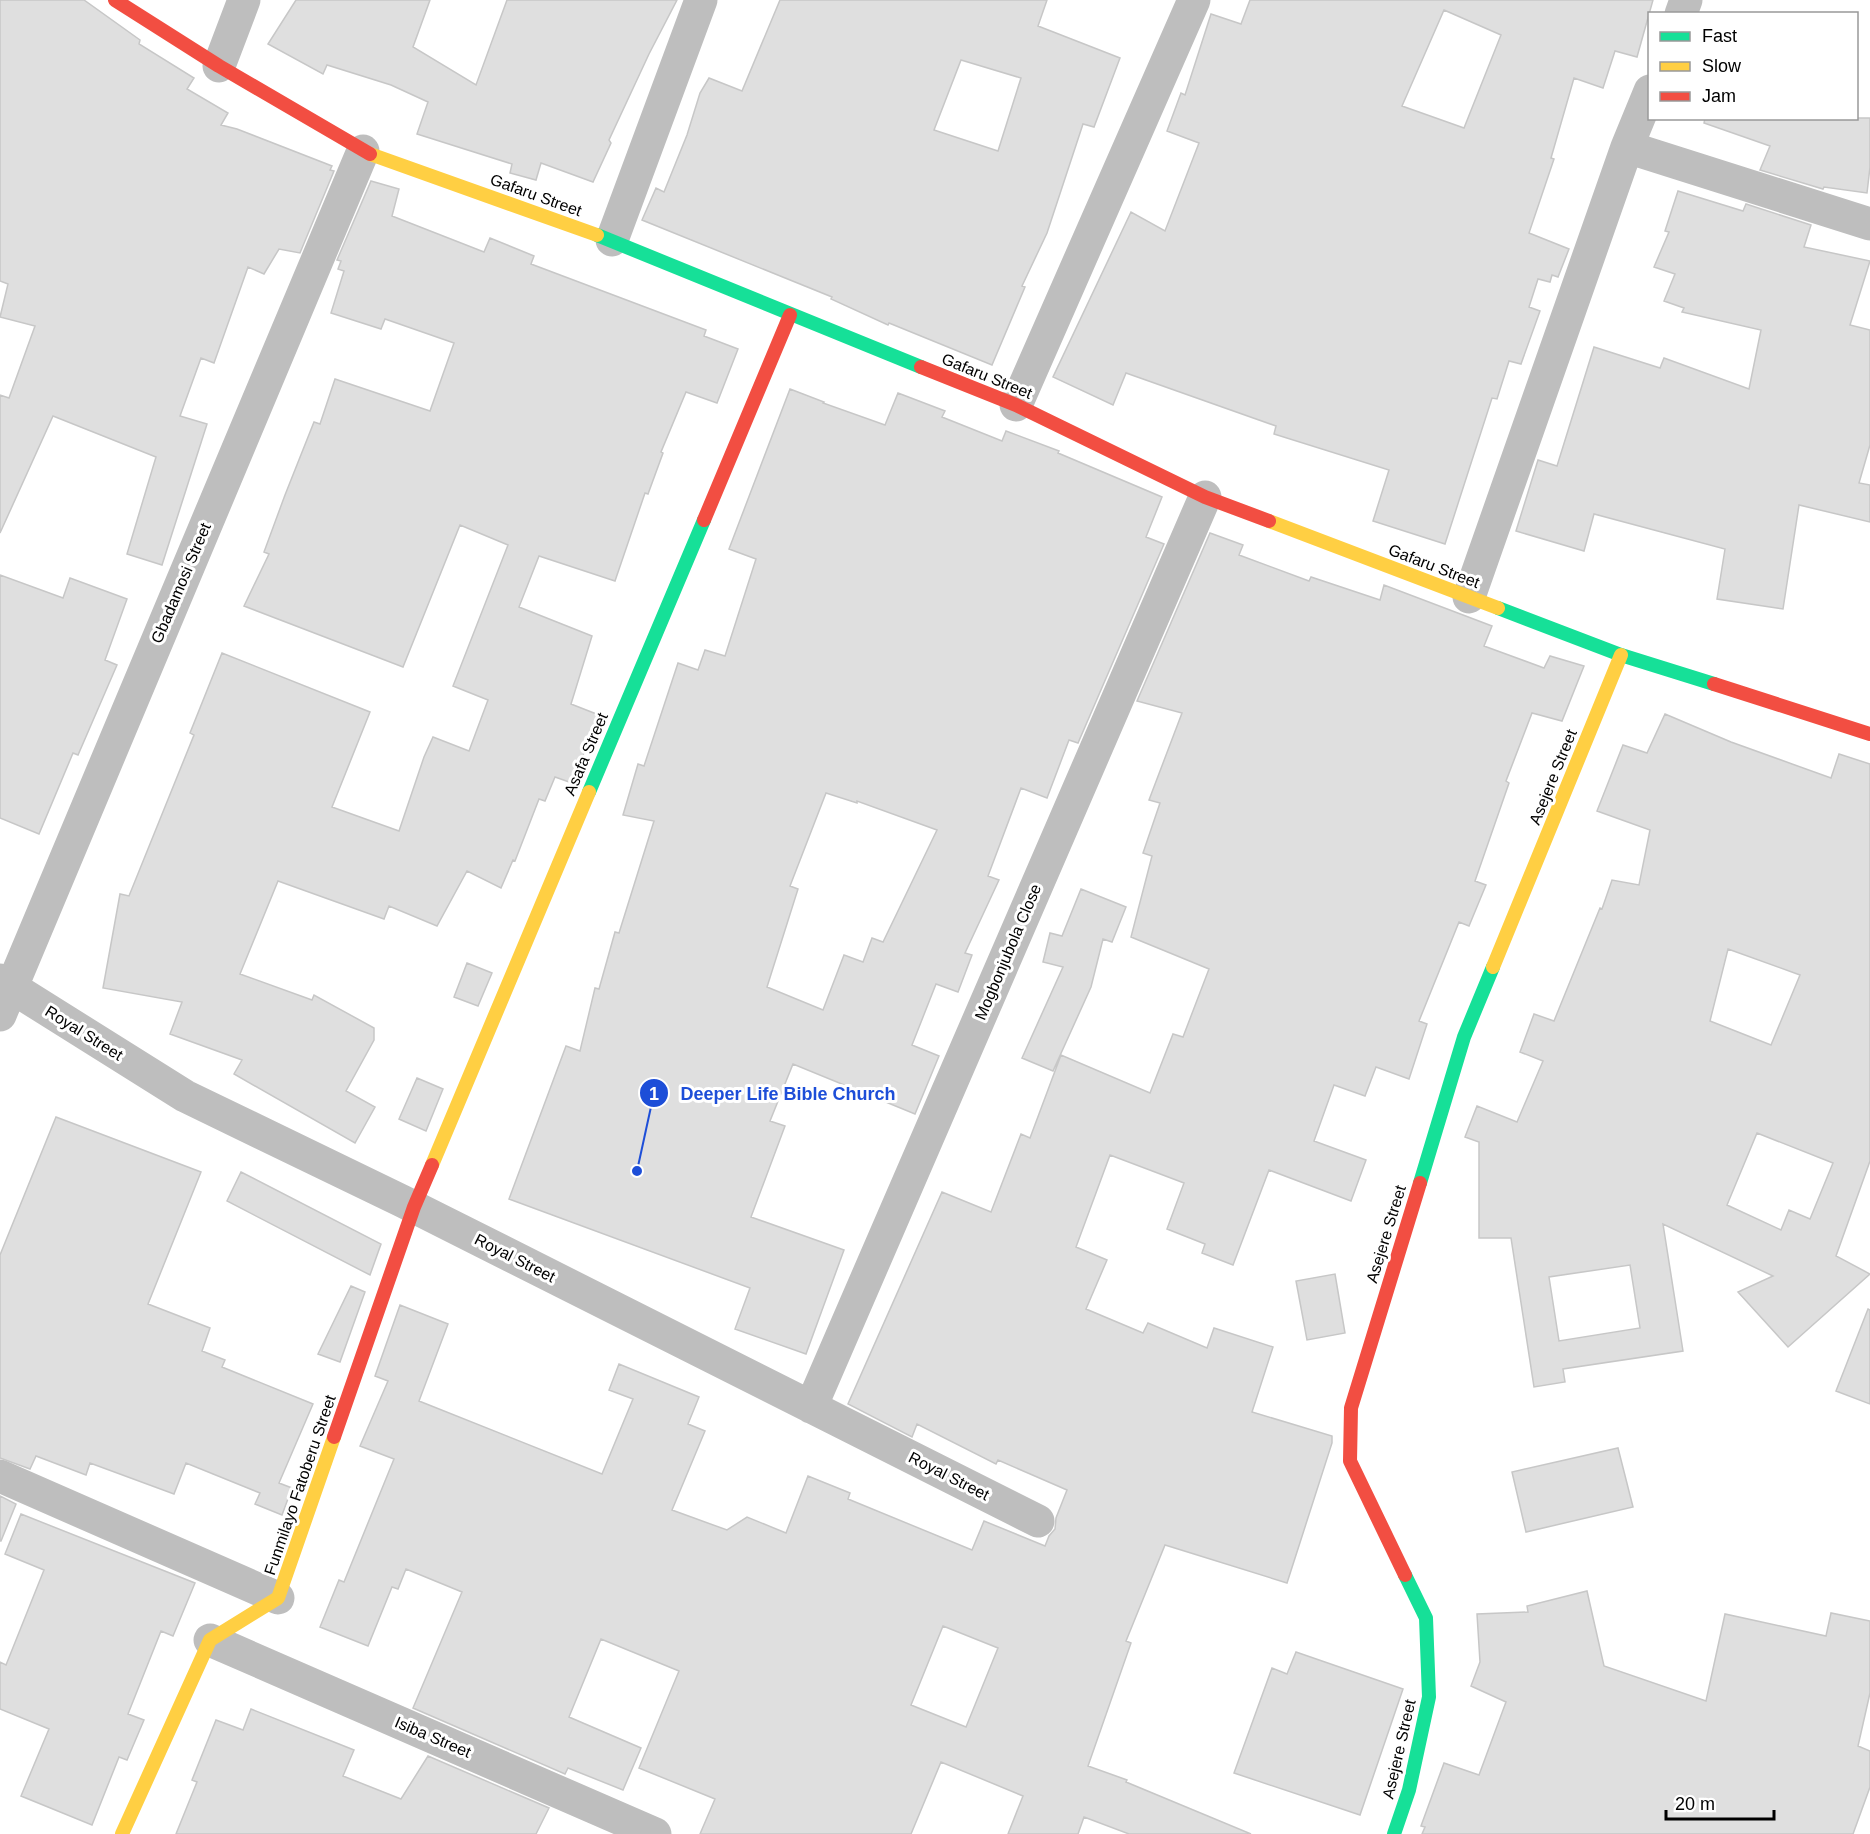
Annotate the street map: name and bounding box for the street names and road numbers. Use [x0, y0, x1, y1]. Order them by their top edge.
street label: Gafaru Street [488, 171, 585, 220]
street label: Gafaru Street [939, 350, 1035, 402]
street label: Gbadamosi Street [148, 520, 214, 646]
street label: Gafaru Street [1386, 541, 1482, 591]
street label: Asafa Street [561, 710, 611, 798]
street label: Asejere Street [1526, 726, 1580, 827]
street label: Mogbonjubola Close [972, 881, 1044, 1022]
street label: Royal Street [42, 1002, 126, 1064]
street label: Asejere Street [1363, 1183, 1409, 1285]
street label: Royal Street [472, 1230, 559, 1286]
street label: Funmilayo Fatoberu Street [261, 1392, 339, 1577]
street label: Royal Street [906, 1448, 993, 1504]
street label: Asejere Street [1379, 1697, 1419, 1800]
street label: Isiba Street [392, 1713, 474, 1761]

